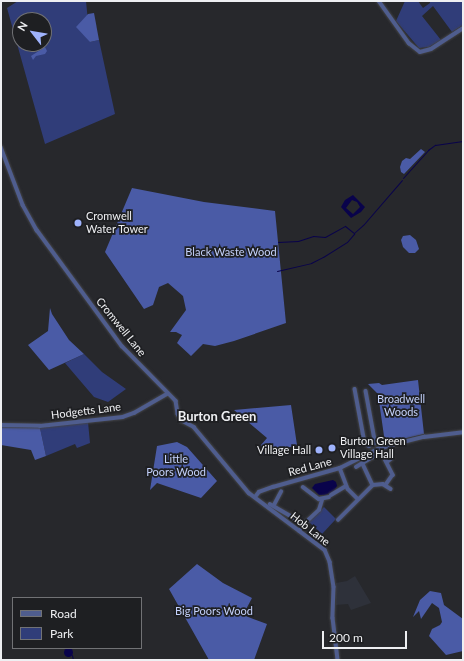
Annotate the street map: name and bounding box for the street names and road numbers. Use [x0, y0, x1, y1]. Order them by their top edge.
street label: Cromwell Lane [93, 295, 149, 359]
street label: Hodgetts Lane [50, 400, 122, 422]
street label: Red Lane [287, 455, 333, 479]
street label: Hob Lane [288, 509, 332, 549]

